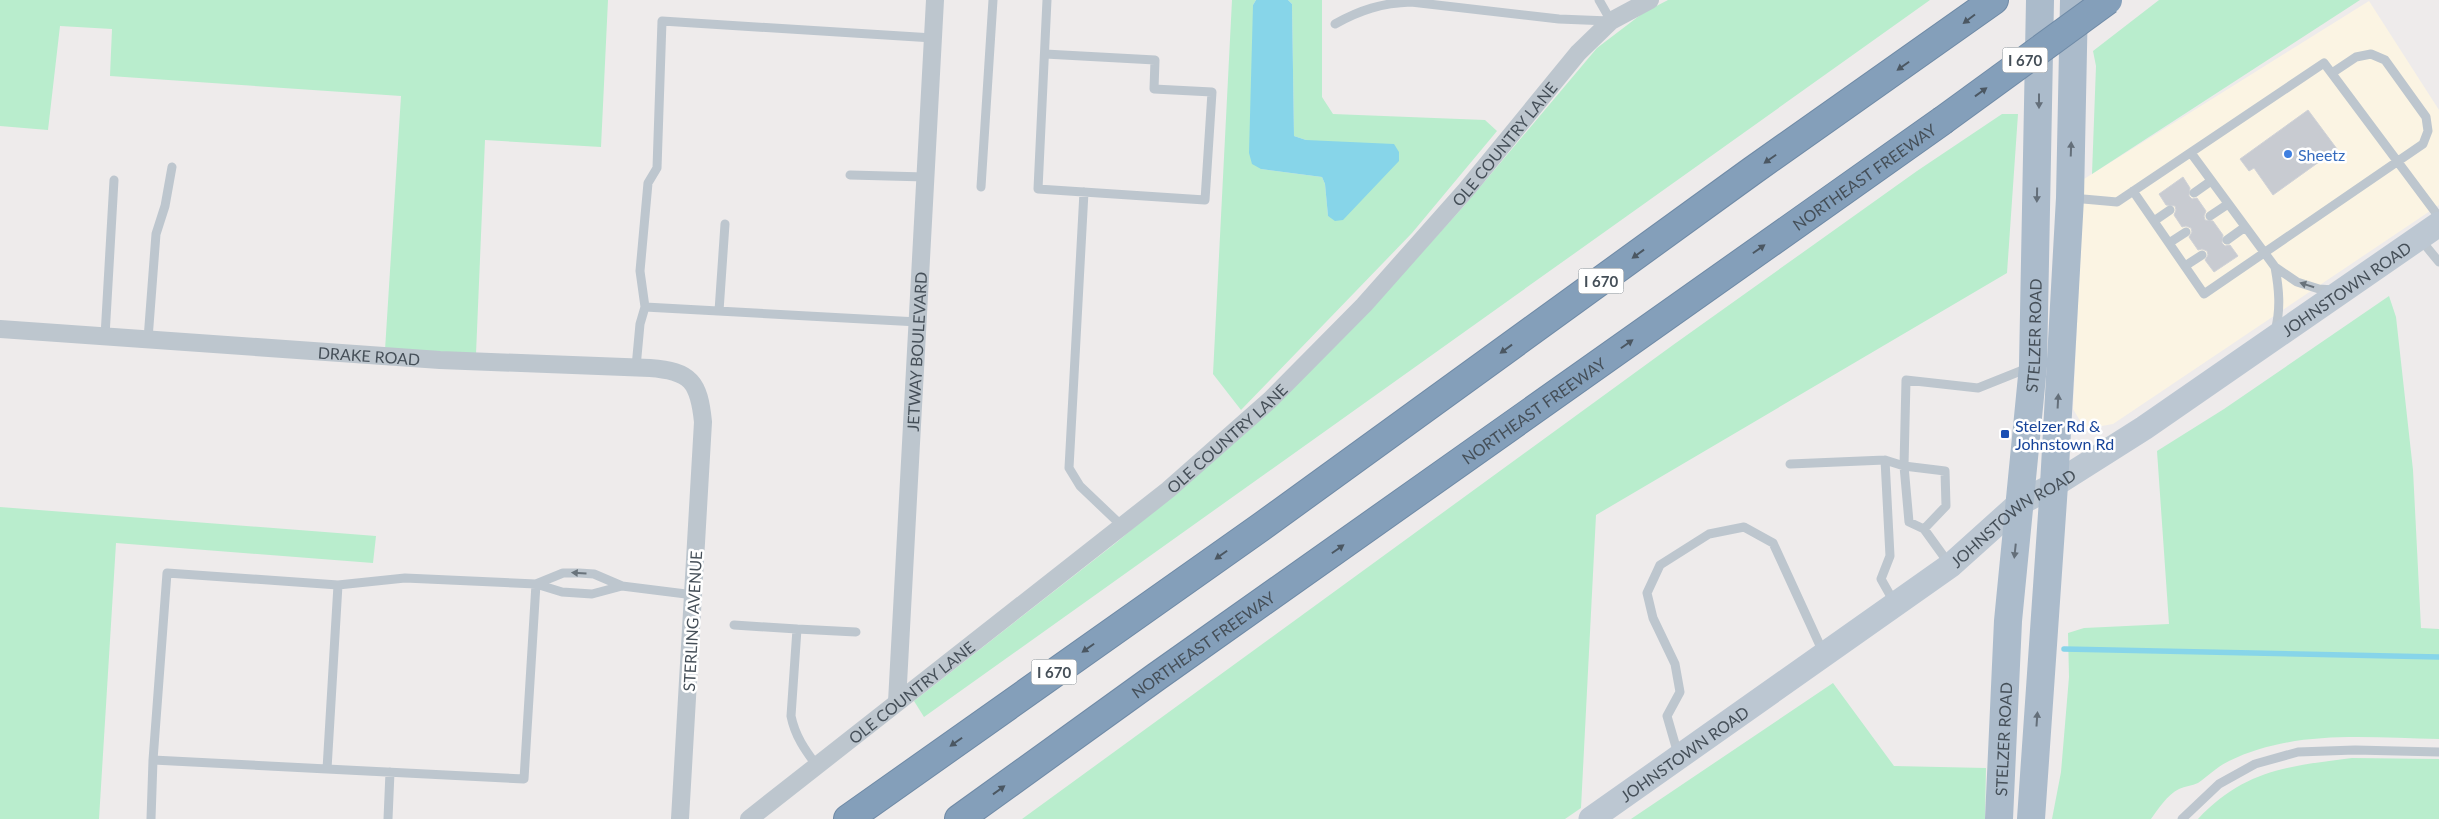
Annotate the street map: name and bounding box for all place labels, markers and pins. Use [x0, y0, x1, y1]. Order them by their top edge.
place label: Sheetz [2298, 145, 2345, 164]
marker: Sheetz [2282, 148, 2294, 160]
place label: Stelzer Rd & Johnstown Rd [2015, 416, 2114, 453]
marker: Stelzer Rd & Johnstown Rd [1999, 428, 2011, 440]

